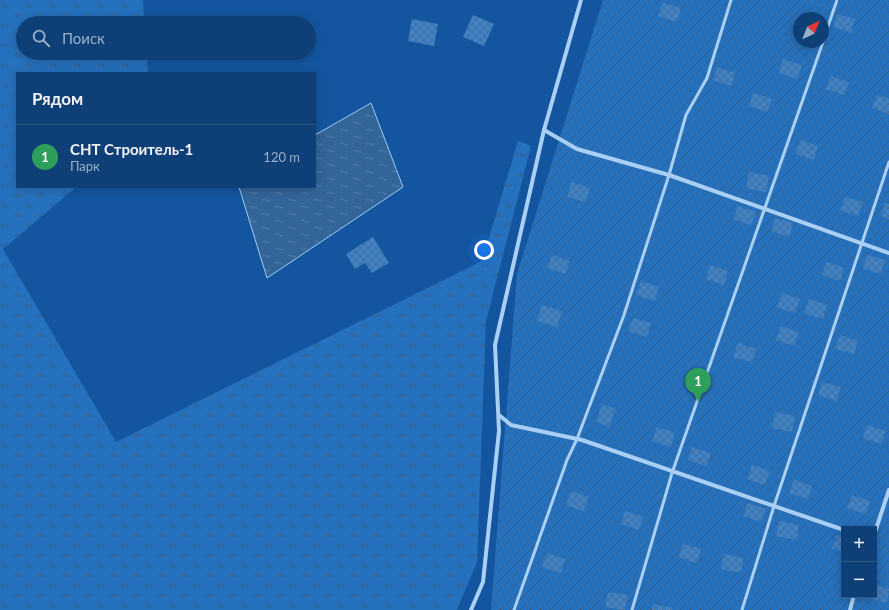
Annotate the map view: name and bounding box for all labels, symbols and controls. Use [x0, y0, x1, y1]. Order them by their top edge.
north arrow [793, 12, 829, 48]
search box [16, 16, 316, 60]
icon: search [30, 27, 52, 49]
text: Поиск [62, 29, 105, 47]
text: Рядом [32, 88, 83, 109]
text: СНТ Строитель-1 [70, 140, 193, 158]
text: 1 [41, 149, 49, 165]
text: 120 m [263, 149, 300, 165]
text: Парк [70, 158, 100, 174]
your location [474, 240, 494, 260]
pin: 1 [685, 368, 711, 401]
map controls [841, 526, 877, 598]
button: + [841, 526, 877, 562]
button: − [841, 562, 877, 598]

